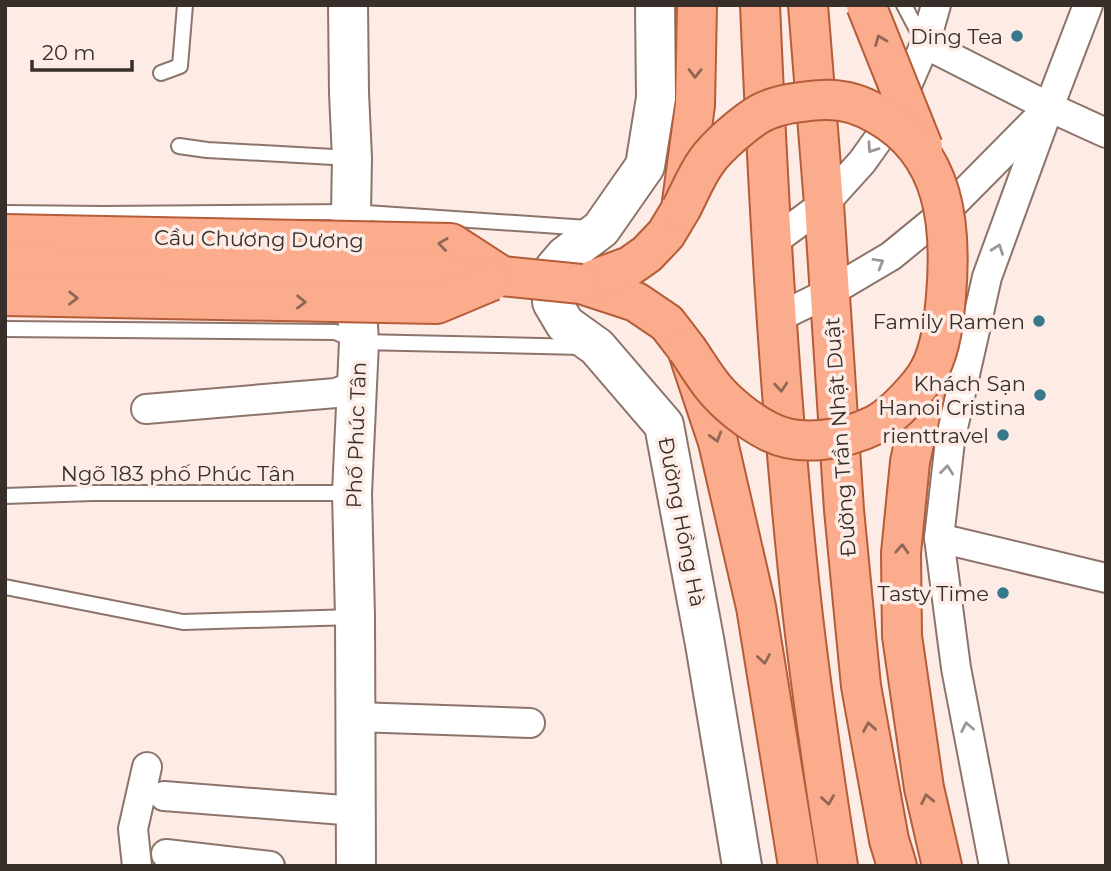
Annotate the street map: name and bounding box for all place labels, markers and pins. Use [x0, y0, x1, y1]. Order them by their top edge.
place label: Ding Tea [910, 24, 1003, 49]
marker: Ding Tea [1009, 28, 1025, 44]
place label: Family Ramen [873, 309, 1025, 334]
marker: Family Ramen [1031, 313, 1047, 329]
place label: Khách Sạn Hanoi Cristina [878, 371, 1026, 420]
marker: Khách Sạn Hanoi Cristina [1032, 387, 1048, 403]
place label: rienttravel [882, 423, 989, 448]
marker: rienttravel [995, 427, 1011, 443]
place label: Tasty Time [878, 581, 989, 606]
marker: Tasty Time [995, 585, 1011, 601]

